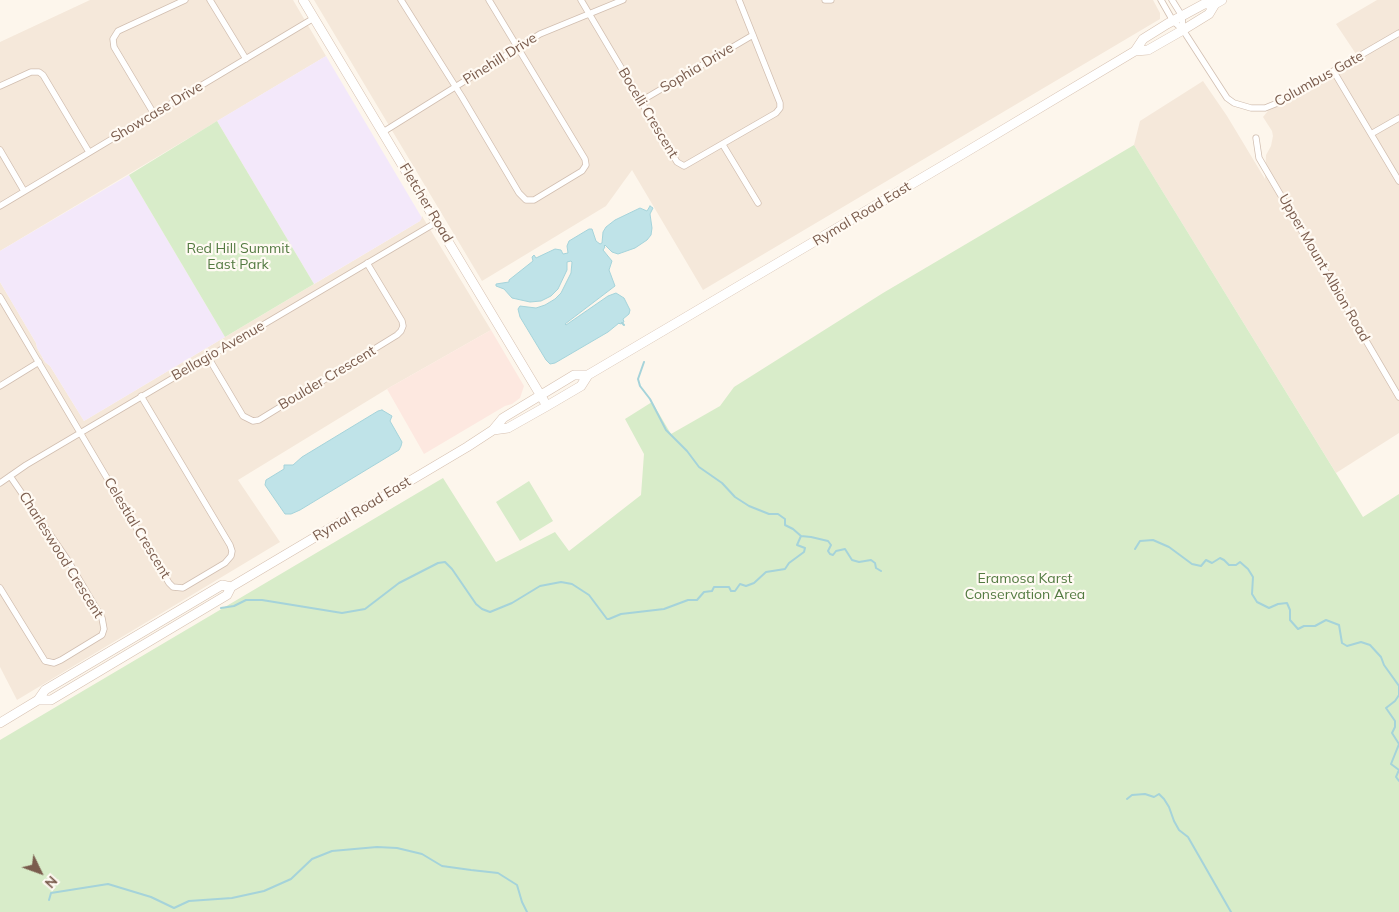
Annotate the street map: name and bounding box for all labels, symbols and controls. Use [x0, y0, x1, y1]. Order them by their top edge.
street label: Pinehill Drive [460, 30, 540, 88]
street label: Sophia Drive [657, 40, 737, 96]
street label: Columbus Gate [1272, 48, 1366, 110]
street label: Bocelli Crescent [614, 65, 682, 161]
street label: Showcase Drive [108, 78, 206, 146]
street label: Fletcher Road [396, 160, 456, 246]
street label: Rymal Road East [810, 178, 914, 250]
street label: Upper Mount Albion Road [1275, 191, 1373, 345]
park label: Red Hill Summit East Park [186, 241, 290, 274]
street label: Bellagio Avenue [169, 318, 267, 384]
street label: Boulder Crescent [275, 342, 379, 414]
street label: Rymal Road East [310, 473, 414, 545]
street label: Celestial Crescent [100, 474, 174, 582]
street label: Charleswood Crescent [15, 489, 107, 621]
park label: Eramosa Karst Conservation Area [965, 571, 1085, 604]
north arrow [15, 847, 65, 897]
text: N [41, 872, 61, 892]

